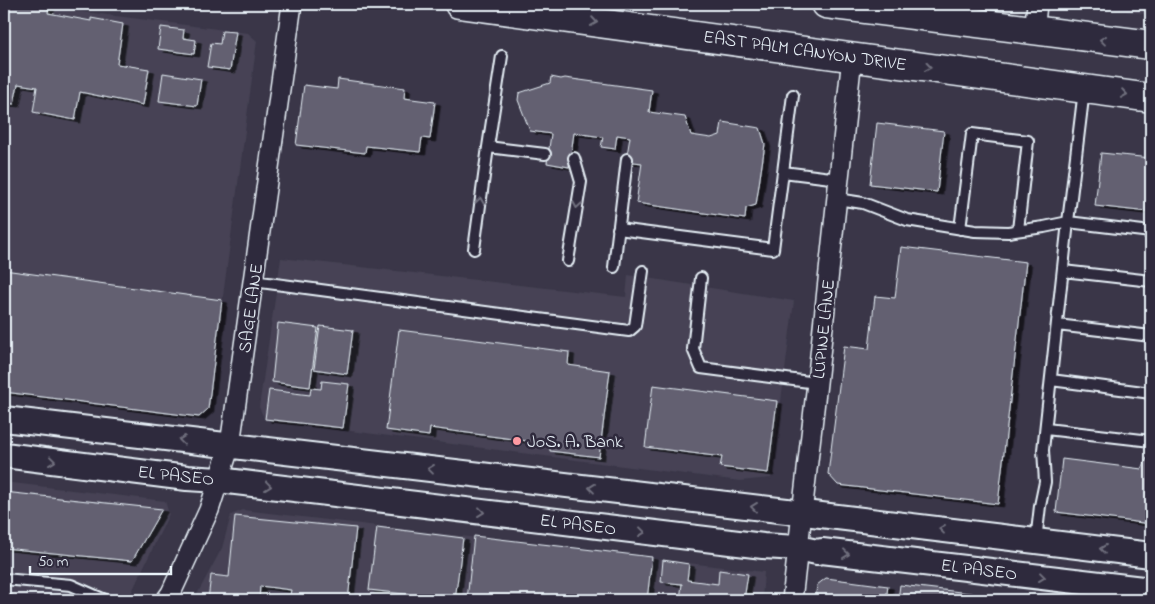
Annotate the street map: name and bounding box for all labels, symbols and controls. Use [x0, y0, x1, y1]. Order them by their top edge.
one-way arrow [590, 16, 598, 27]
street label: EAST PALM CANYON DRIVE [701, 25, 908, 79]
one-way arrow [1099, 35, 1107, 46]
one-way arrow [924, 61, 932, 72]
one-way arrow [1120, 88, 1128, 99]
one-way arrow [475, 196, 485, 205]
one-way arrow [573, 201, 583, 209]
street label: SAGE LANE [233, 262, 271, 355]
street label: LUPINE LANE [807, 278, 843, 380]
place label: JoS. A. Bank [527, 430, 623, 456]
one-way arrow [178, 435, 186, 446]
marker: JoS. A. Bank [511, 435, 523, 447]
one-way arrow [48, 455, 56, 466]
street label: EL PASEO [136, 460, 215, 494]
one-way arrow [427, 464, 435, 475]
one-way arrow [264, 480, 272, 491]
one-way arrow [588, 483, 596, 494]
one-way arrow [749, 502, 757, 513]
one-way arrow [477, 506, 485, 517]
street label: EL PASEO [538, 508, 617, 544]
one-way arrow [937, 524, 945, 535]
one-way arrow [639, 526, 647, 537]
scale bar [30, 544, 171, 576]
one-way arrow [1099, 544, 1107, 555]
one-way arrow [842, 548, 850, 559]
text: 50 m [38, 551, 69, 573]
street label: EL PASEO [939, 553, 1018, 589]
one-way arrow [1038, 571, 1046, 582]

